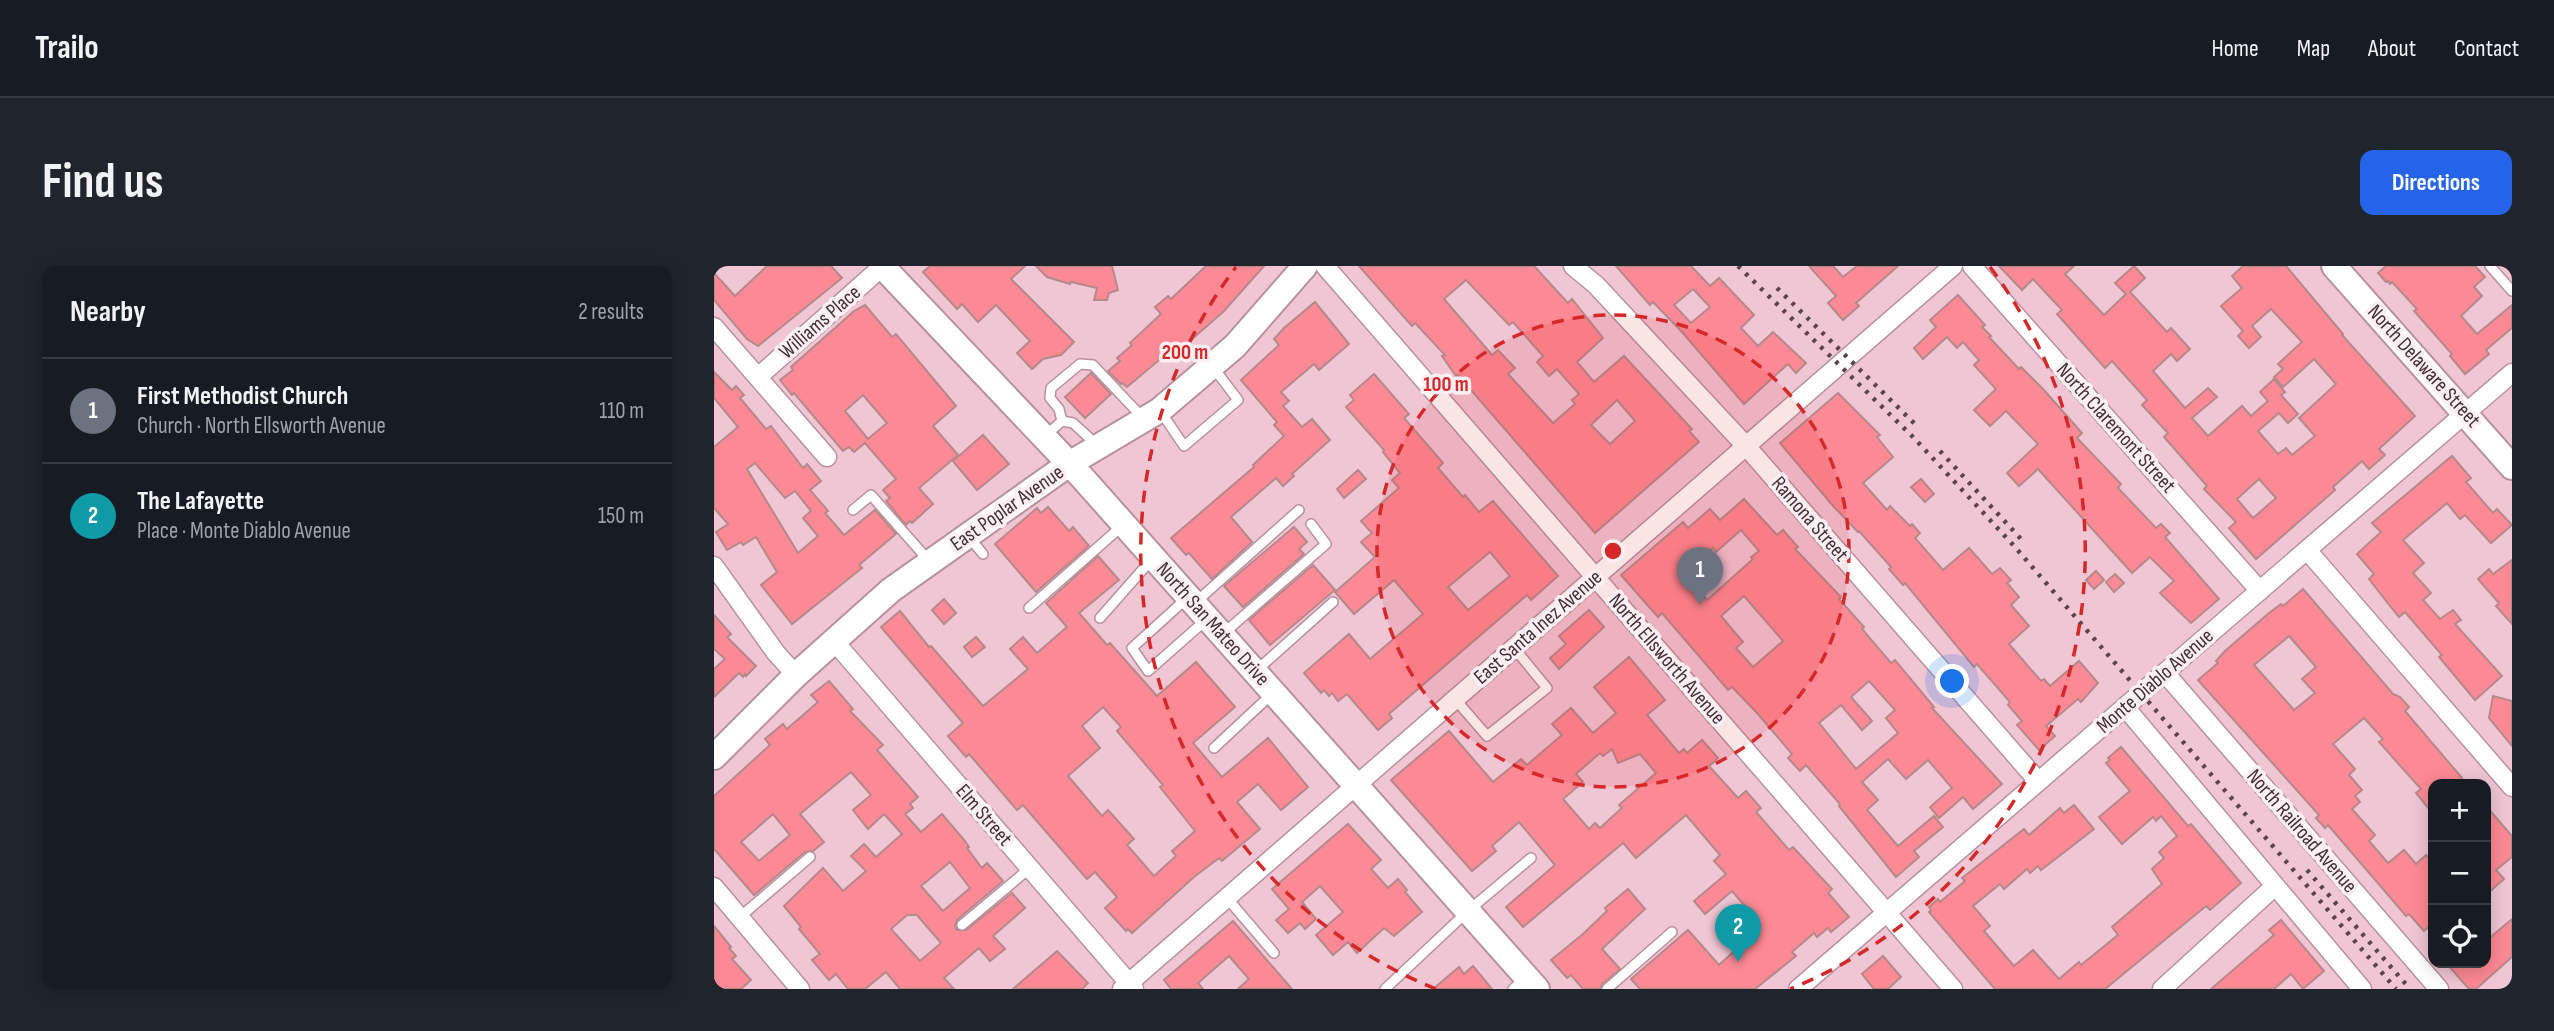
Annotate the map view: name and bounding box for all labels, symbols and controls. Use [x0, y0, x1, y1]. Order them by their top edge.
text: Trailo [35, 28, 99, 68]
text: Home [2211, 34, 2259, 63]
text: Map [2297, 34, 2330, 63]
text: About [2368, 34, 2416, 63]
text: Contact [2454, 34, 2519, 63]
button: Directions [2360, 150, 2512, 215]
text: Find us [42, 153, 164, 212]
street label: Williams Place [774, 280, 866, 364]
text: Nearby [70, 294, 146, 330]
text: 2 results [578, 298, 644, 326]
street label: North Delaware Street [2362, 299, 2486, 433]
text: 200 m [1162, 340, 1208, 365]
street label: North Claremont Street [2051, 358, 2181, 498]
text: 100 m [1423, 372, 1469, 397]
text: First Methodist Church [137, 381, 348, 412]
text: 1 [88, 397, 98, 425]
text: 110 m [599, 397, 644, 425]
text: Church · North Ellsworth Avenue [137, 412, 386, 440]
street label: East Poplar Avenue [945, 460, 1069, 556]
street label: Ramona Street [1766, 471, 1854, 567]
text: The Lafayette [137, 486, 264, 517]
text: 2 [88, 502, 98, 530]
text: 150 m [598, 502, 644, 530]
text: Place · Monte Diablo Avenue [137, 517, 351, 545]
centre of rings [1601, 539, 1625, 563]
pin: 1 [1677, 547, 1723, 605]
street label: North San Mateo Drive [1151, 557, 1275, 691]
street label: East Santa Inez Avenue [1469, 565, 1607, 689]
street label: North Ellsworth Avenue [1603, 588, 1731, 730]
street label: Monte Diablo Avenue [2091, 623, 2219, 739]
your location [1935, 664, 1969, 698]
street label: North Railroad Avenue [2241, 764, 2363, 898]
street label: Elm Street [950, 779, 1018, 851]
map controls [2428, 779, 2491, 968]
button: + [2428, 779, 2491, 842]
button: − [2428, 842, 2491, 905]
pin: 2 [1715, 904, 1761, 962]
button: locate [2428, 905, 2491, 968]

